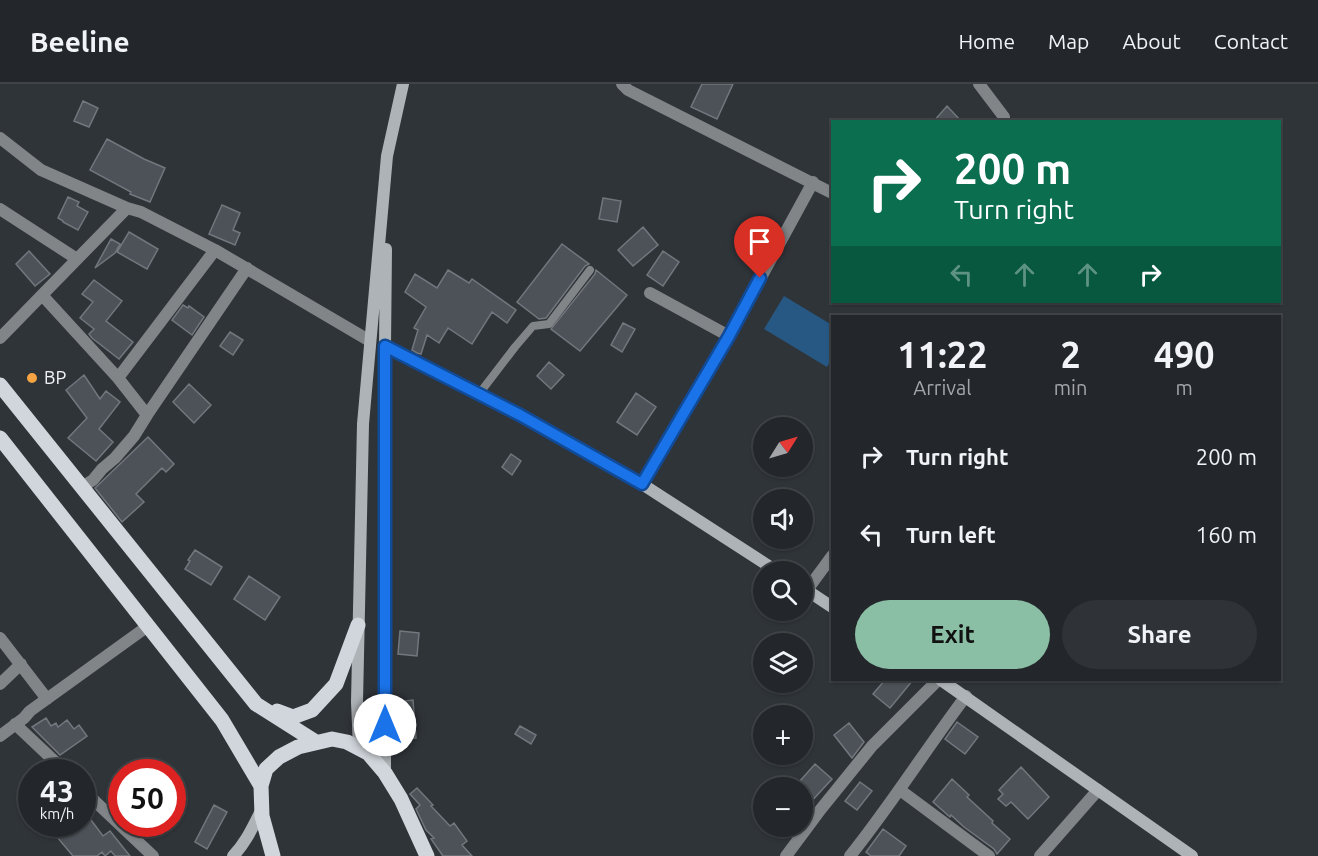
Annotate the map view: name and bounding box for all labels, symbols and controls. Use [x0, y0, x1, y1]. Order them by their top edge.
text: Beeline [30, 26, 130, 57]
text: Home [958, 29, 1015, 53]
text: Map [1048, 29, 1089, 53]
text: About [1122, 29, 1181, 53]
text: Contact [1214, 29, 1288, 53]
icon: right [855, 144, 933, 222]
text: 200 m [954, 145, 1071, 192]
text: Turn right [954, 194, 1074, 224]
pin [734, 216, 785, 278]
icon: arrive [743, 225, 776, 258]
icon: left [945, 258, 978, 291]
icon: ahead [1008, 258, 1041, 291]
icon: ahead [1071, 258, 1104, 291]
icon: right [1134, 258, 1167, 291]
text: 11:22 [897, 334, 987, 375]
text: 2 [1060, 334, 1081, 375]
text: 490 [1154, 334, 1215, 375]
place label: BP [44, 367, 66, 387]
marker: BP [25, 371, 39, 385]
text: Arrival [913, 376, 972, 399]
text: min [1054, 376, 1087, 399]
text: m [1176, 376, 1193, 399]
north arrow [753, 417, 813, 477]
map controls [753, 417, 813, 837]
icon: right [855, 440, 888, 473]
text: Turn right [906, 444, 1008, 469]
text: 200 m [1196, 444, 1257, 469]
button: sound [753, 489, 813, 549]
icon: left [855, 518, 888, 551]
text: Turn left [906, 522, 996, 547]
text: 160 m [1196, 522, 1257, 547]
button: search [753, 561, 813, 621]
button: Exit [855, 600, 1050, 669]
button: Share [1062, 600, 1257, 669]
button: layers [753, 633, 813, 693]
position arrow [353, 693, 417, 757]
button: + [753, 705, 813, 765]
speed limit sign: 50 [108, 759, 186, 837]
text: 43 [40, 774, 74, 808]
button: − [753, 777, 813, 837]
text: km/h [40, 805, 74, 822]

